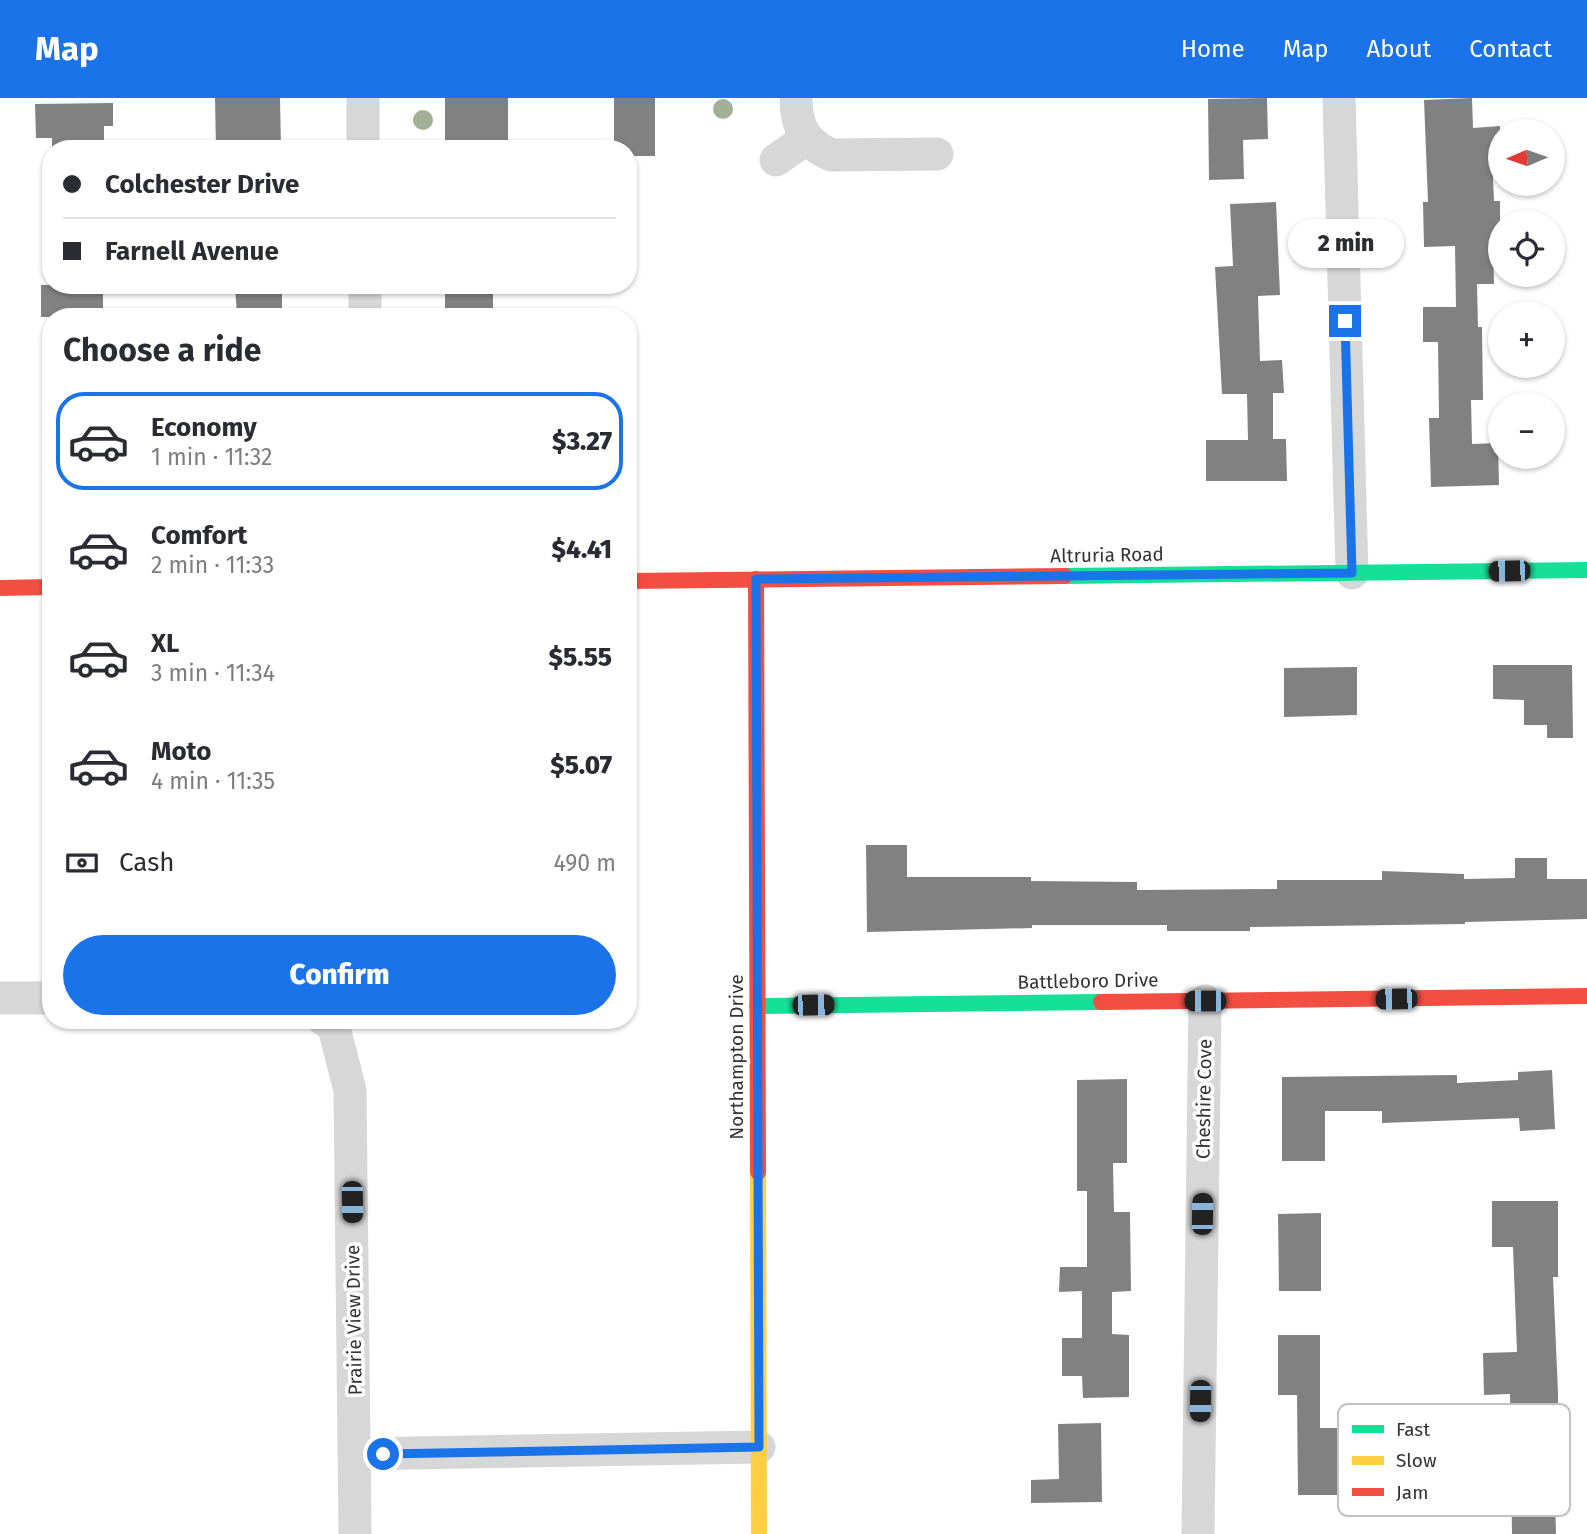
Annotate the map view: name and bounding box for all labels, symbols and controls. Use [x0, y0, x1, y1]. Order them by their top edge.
text: Map [35, 29, 99, 69]
text: Home [1181, 35, 1245, 63]
text: Map [1283, 35, 1329, 63]
text: About [1367, 35, 1431, 63]
text: Contact [1469, 35, 1552, 63]
north arrow [1488, 119, 1564, 196]
map controls [1488, 119, 1565, 469]
text: Colchester Drive [105, 169, 299, 200]
button: locate [1488, 210, 1565, 287]
callout: 2 min [1287, 220, 1403, 268]
text: 2 min [1318, 229, 1374, 257]
text: Farnell Avenue [105, 236, 279, 267]
button: + [1488, 301, 1565, 378]
route end [1329, 305, 1361, 337]
text: Choose a ride [63, 331, 261, 369]
button: − [1488, 392, 1565, 469]
icon: car [67, 410, 130, 473]
text: Economy [151, 412, 257, 443]
text: $3.27 [552, 426, 612, 457]
text: 1 min · 11:32 [151, 443, 272, 471]
icon: car [67, 518, 130, 581]
text: Comfort [151, 520, 247, 551]
text: $4.41 [552, 534, 612, 565]
street label: Altruria Road [1050, 543, 1164, 567]
text: 2 min · 11:33 [151, 551, 274, 579]
car [1488, 560, 1531, 582]
icon: car [67, 626, 130, 689]
text: XL [151, 628, 179, 659]
text: $5.55 [549, 642, 612, 673]
text: 3 min · 11:34 [151, 659, 275, 687]
icon: car [67, 734, 130, 797]
text: Moto [151, 736, 211, 767]
text: $5.07 [550, 750, 612, 781]
text: 4 min · 11:35 [151, 767, 275, 795]
icon: cash [63, 844, 101, 882]
text: Cash [119, 847, 175, 878]
text: 490 m [554, 849, 616, 877]
button: Confirm [63, 935, 616, 1015]
street label: Battleboro Drive [1017, 968, 1159, 994]
street label: Northampton Drive [725, 974, 748, 1140]
car [1375, 988, 1418, 1010]
car [1185, 991, 1227, 1012]
car [792, 994, 835, 1016]
street label: Cheshire Cove [1191, 1039, 1217, 1159]
car [342, 1181, 363, 1223]
car [1192, 1193, 1213, 1235]
street label: Prairie View Drive [341, 1245, 367, 1395]
car [1190, 1380, 1211, 1422]
legend [1338, 1404, 1570, 1516]
text: Fast [1396, 1418, 1430, 1441]
route start [367, 1438, 399, 1470]
text: Slow [1396, 1449, 1437, 1472]
text: Jam [1396, 1481, 1428, 1504]

